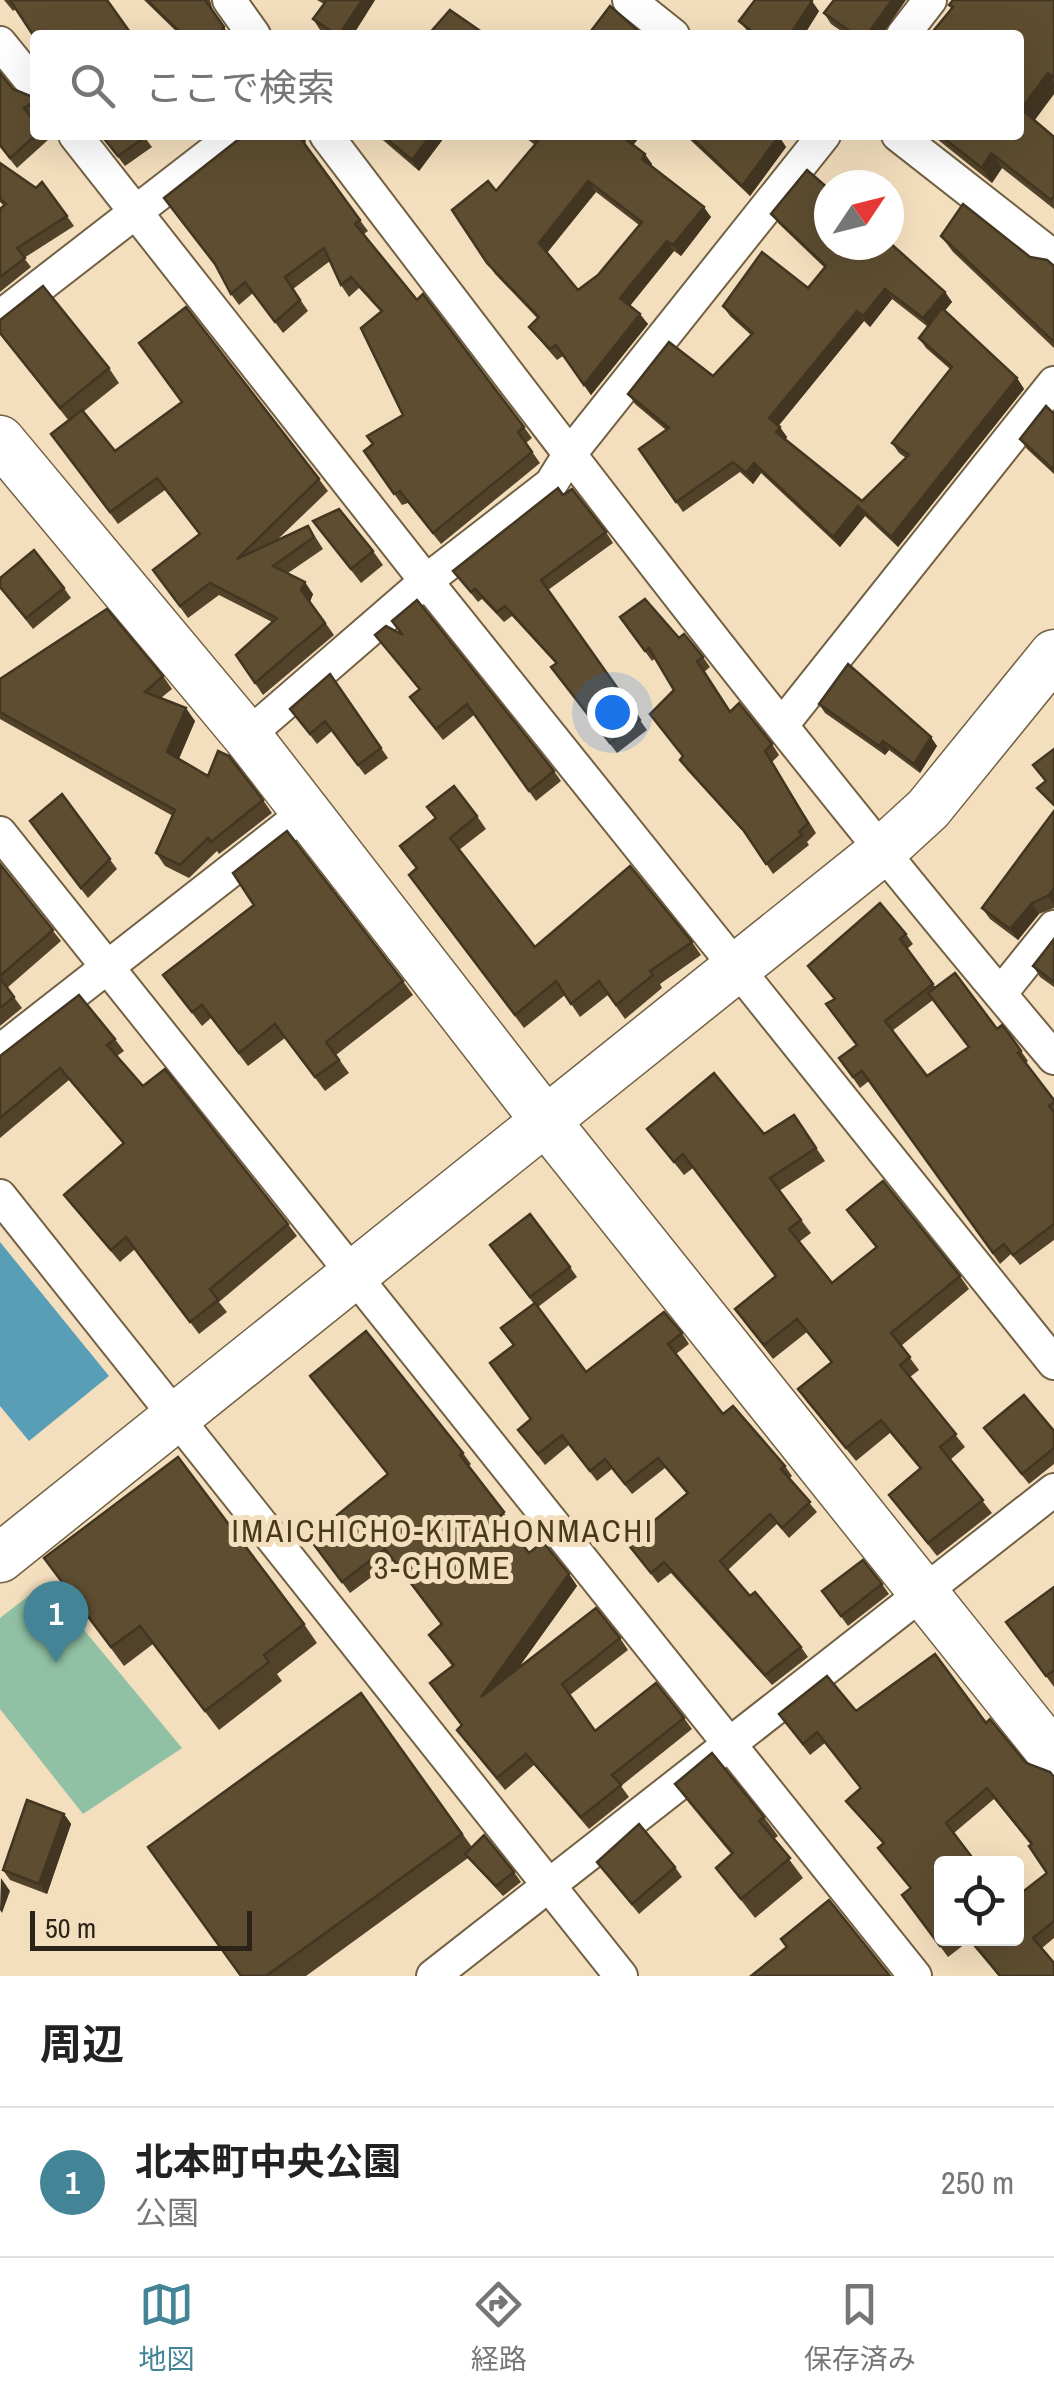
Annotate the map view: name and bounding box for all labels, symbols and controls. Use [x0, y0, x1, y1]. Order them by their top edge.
search box [30, 30, 1024, 140]
icon: search [65, 58, 120, 113]
text: ここで検索 [145, 62, 335, 113]
north arrow [814, 170, 904, 260]
your location [587, 687, 638, 738]
district label: IMAICHICHO-KITAHONMACHI 3-CHOME [232, 1509, 654, 1589]
pin: 1 [23, 1580, 88, 1663]
map controls [934, 1856, 1024, 1946]
button: locate [934, 1856, 1024, 1946]
scale bar [30, 1906, 252, 1950]
text: 50 m [45, 1909, 96, 1947]
text: 周辺 [40, 2016, 124, 2072]
text: 北本町中央公園 [135, 2136, 401, 2187]
text: 1 [65, 2161, 80, 2204]
text: 250 m [941, 2161, 1014, 2204]
text: 公園 [135, 2191, 199, 2234]
tab: 地図 [138, 2277, 194, 2378]
tab: 経路 [471, 2277, 527, 2378]
tab: 保存済み [804, 2277, 916, 2378]

